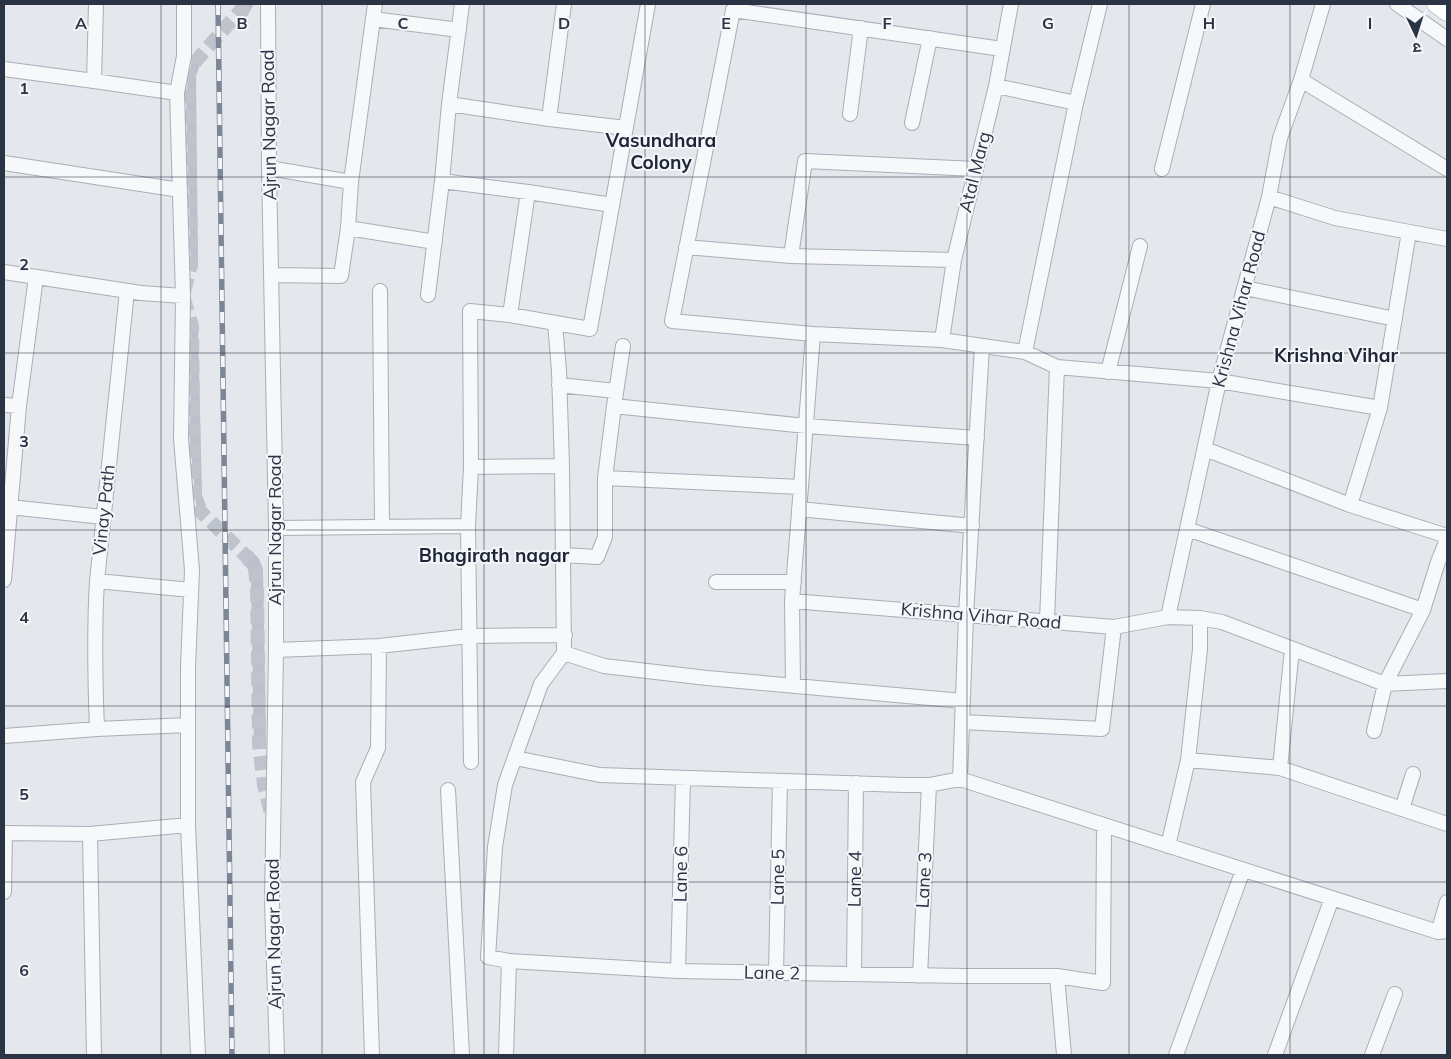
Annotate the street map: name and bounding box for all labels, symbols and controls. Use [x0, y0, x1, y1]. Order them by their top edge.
north arrow [1391, 10, 1441, 60]
text: A [75, 13, 87, 33]
text: B [236, 13, 248, 33]
text: C [398, 13, 409, 33]
text: D [558, 13, 570, 33]
text: E [721, 13, 731, 33]
text: F [882, 13, 892, 33]
text: G [1042, 13, 1054, 33]
text: H [1203, 13, 1215, 33]
text: I [1368, 13, 1372, 33]
text: उ [1411, 39, 1422, 57]
street label: Ajrun Nagar Road [256, 49, 281, 201]
text: 1 [19, 78, 29, 98]
district label: Vasundhara Colony [605, 128, 716, 174]
street label: Atal Marg [953, 129, 996, 215]
street label: Krishna Vihar Road [1207, 228, 1271, 390]
text: 2 [19, 254, 29, 274]
district label: Krishna Vihar [1274, 343, 1398, 367]
text: 3 [19, 431, 29, 451]
street label: Ajrun Nagar Road [263, 455, 286, 605]
street label: Vinay Path [87, 463, 120, 557]
district label: Bhagirath nagar [419, 543, 570, 567]
street label: Krishna Vihar Road [900, 597, 1062, 634]
text: 4 [19, 607, 29, 627]
text: 5 [19, 784, 29, 804]
street label: Lane 6 [669, 846, 692, 902]
street label: Lane 5 [766, 848, 789, 905]
street label: Lane 4 [843, 850, 866, 907]
street label: Lane 3 [911, 851, 936, 909]
street label: Ajrun Nagar Road [261, 858, 286, 1010]
text: 6 [19, 960, 29, 980]
street label: Lane 2 [744, 961, 800, 984]

